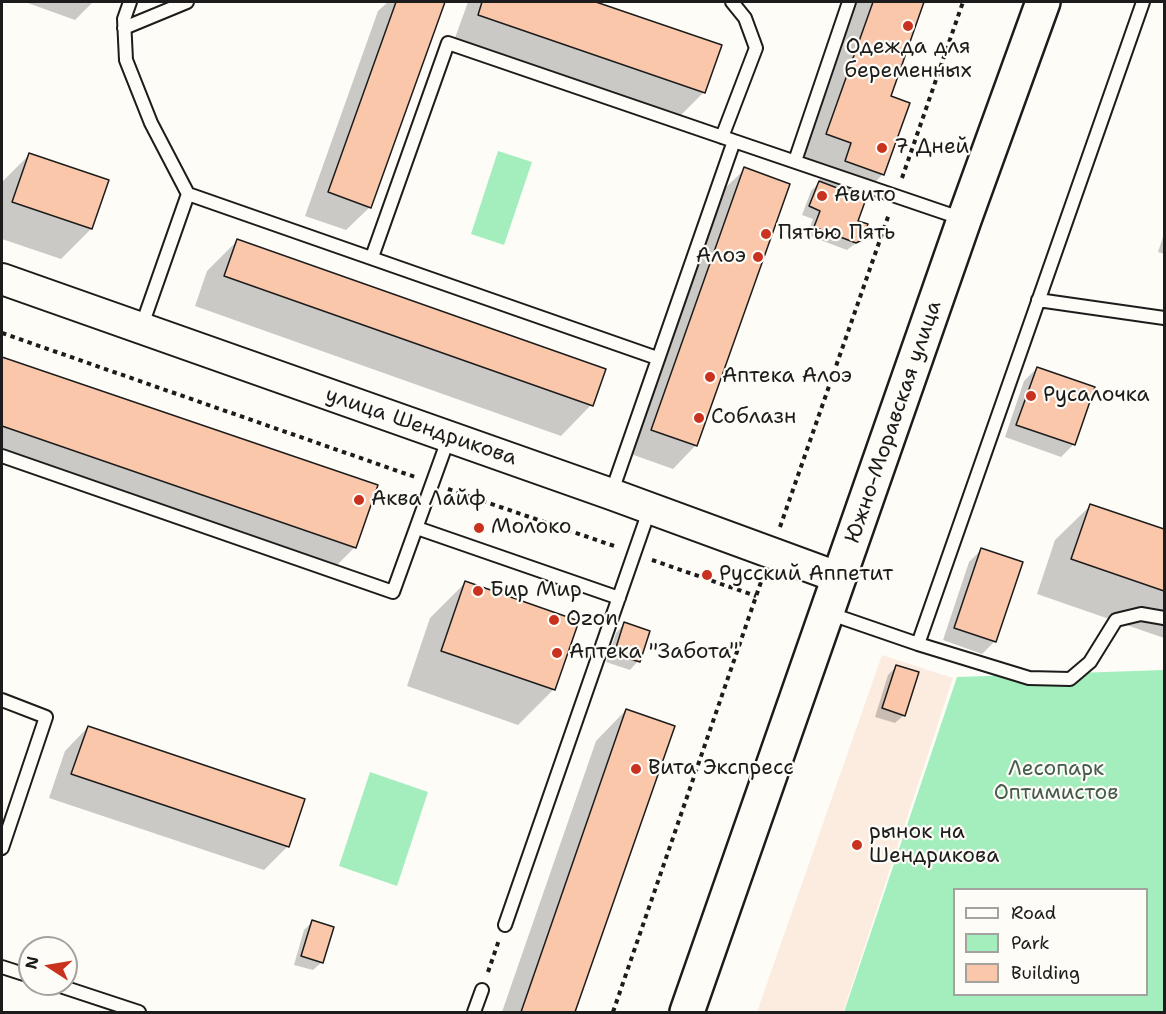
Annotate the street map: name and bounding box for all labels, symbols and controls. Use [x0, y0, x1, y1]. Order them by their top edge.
marker: Одежда для беременных [901, 19, 915, 33]
place label: Одежда для беременных [844, 35, 972, 85]
place label: 7 Дней [894, 135, 969, 161]
marker: 7 Дней [875, 141, 889, 155]
place label: Авито [834, 183, 896, 209]
marker: Авито [815, 189, 829, 203]
place label: Пятью Пять [778, 221, 895, 247]
marker: Пятью Пять [759, 227, 773, 241]
place label: Алоэ [696, 244, 746, 270]
marker: Алоэ [751, 250, 765, 264]
street label: Южно-Моравская улица [841, 297, 947, 547]
place label: Аптека Алоэ [722, 364, 852, 390]
marker: Аптека Алоэ [703, 370, 717, 384]
street label: улица Шендрикова [322, 382, 520, 472]
place label: Русалочка [1043, 383, 1150, 409]
marker: Русалочка [1024, 389, 1038, 403]
place label: Соблазн [711, 405, 796, 431]
marker: Соблазн [692, 411, 706, 425]
place label: Аква Лайф [371, 487, 485, 513]
marker: Аква Лайф [352, 493, 366, 507]
place label: Молоко [491, 515, 571, 541]
marker: Молоко [472, 521, 486, 535]
place label: Русский Аппетит [719, 562, 893, 588]
marker: Русский Аппетит [700, 568, 714, 582]
place label: Бир Мир [490, 578, 582, 604]
marker: Бир Мир [471, 584, 485, 598]
place label: Ozon [566, 607, 618, 633]
marker: Ozon [547, 613, 561, 627]
place label: Аптека "Забота" [569, 640, 739, 666]
marker: Аптека "Забота" [550, 646, 564, 660]
place label: Вита Экспресс [648, 756, 794, 782]
park label: Лесопарк Оптимистов [994, 757, 1118, 807]
marker: Вита Экспресс [629, 762, 643, 776]
place label: рынок на Шендрикова [869, 820, 999, 870]
marker: рынок на Шендрикова [850, 838, 864, 852]
legend [953, 888, 1148, 996]
text: Road [1011, 901, 1056, 925]
text: Park [1011, 931, 1050, 955]
north arrow [18, 936, 78, 996]
text: N [20, 954, 43, 971]
text: Building [1011, 961, 1080, 985]

